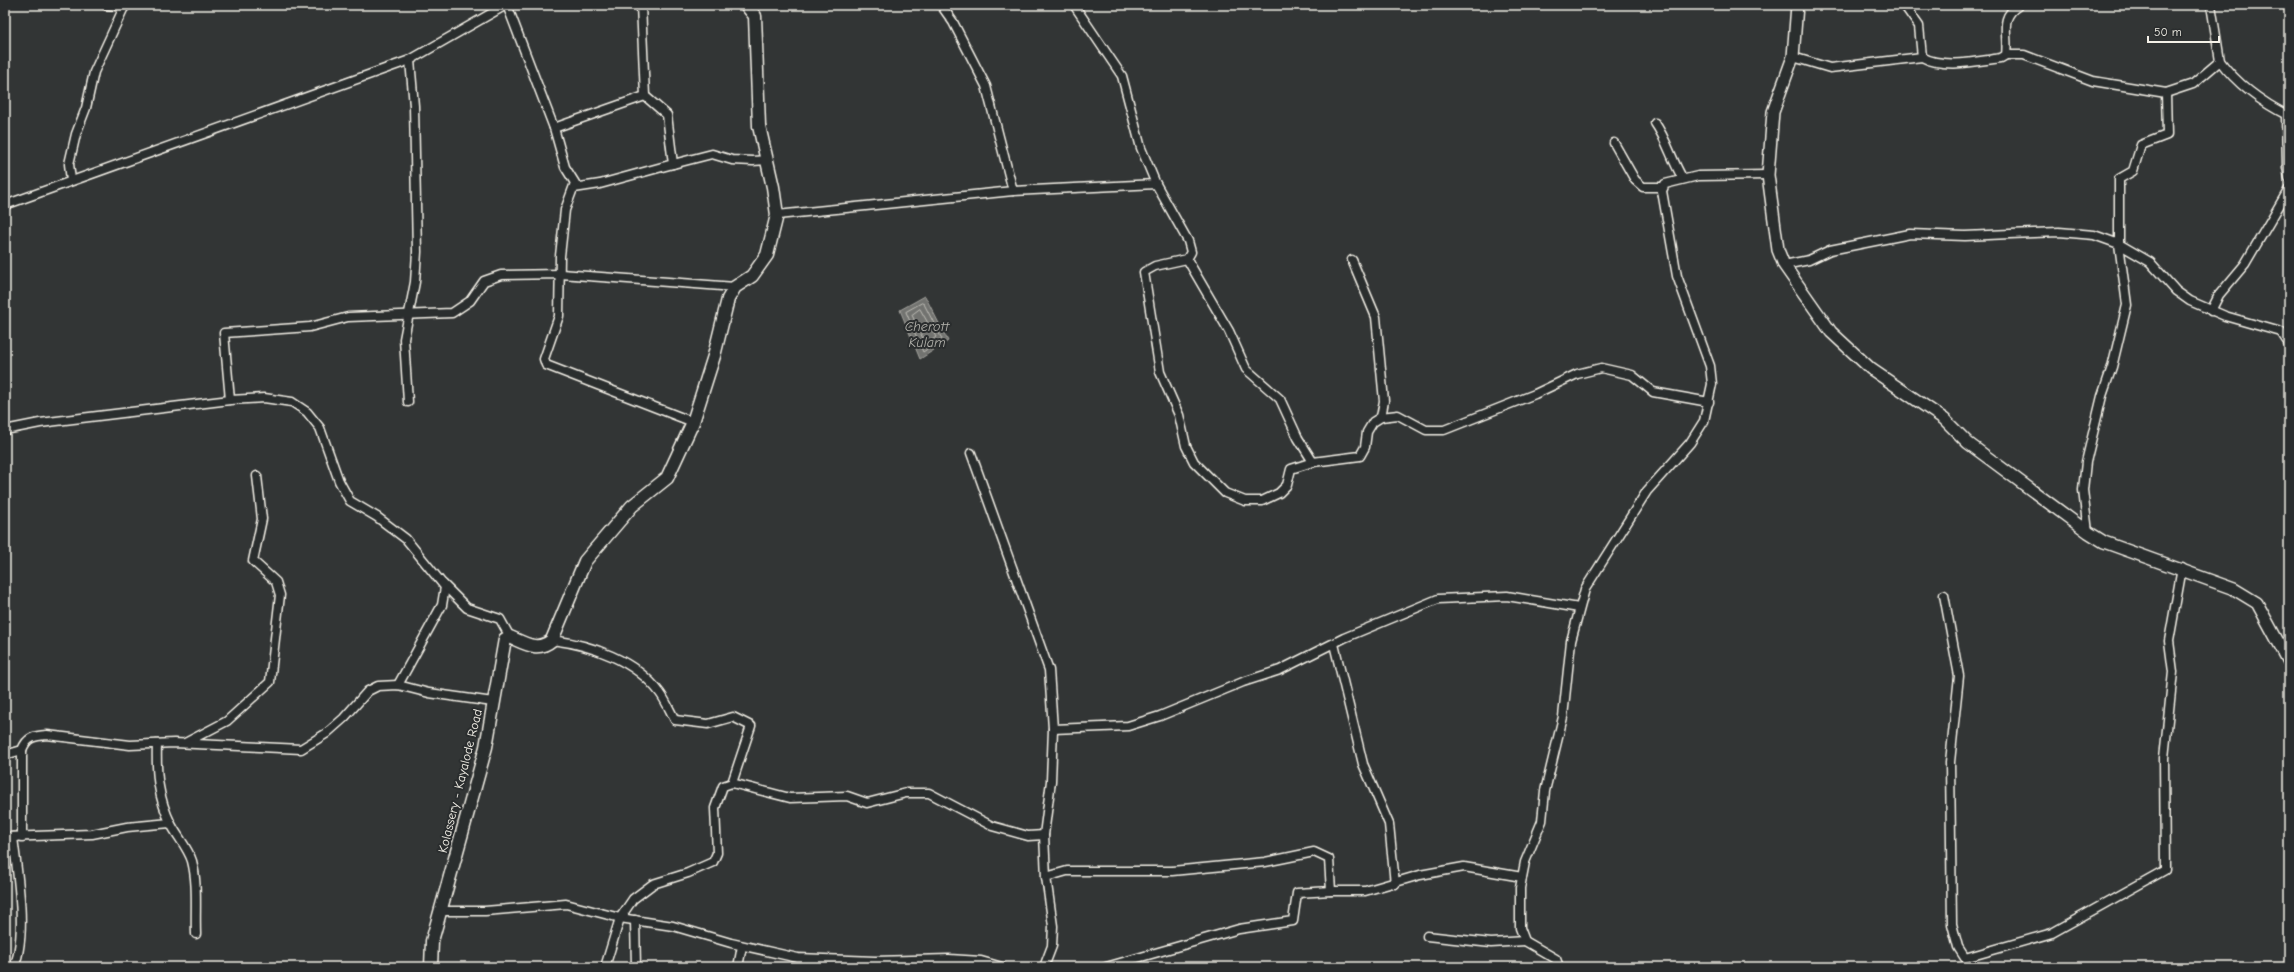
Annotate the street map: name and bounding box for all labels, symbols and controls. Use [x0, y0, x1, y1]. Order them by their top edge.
scale bar [2148, 18, 2219, 44]
text: 50 m [2154, 25, 2182, 39]
water label: Cherott Kulam [905, 318, 951, 351]
street label: Kolassery - Kayalode Road [435, 708, 485, 854]

